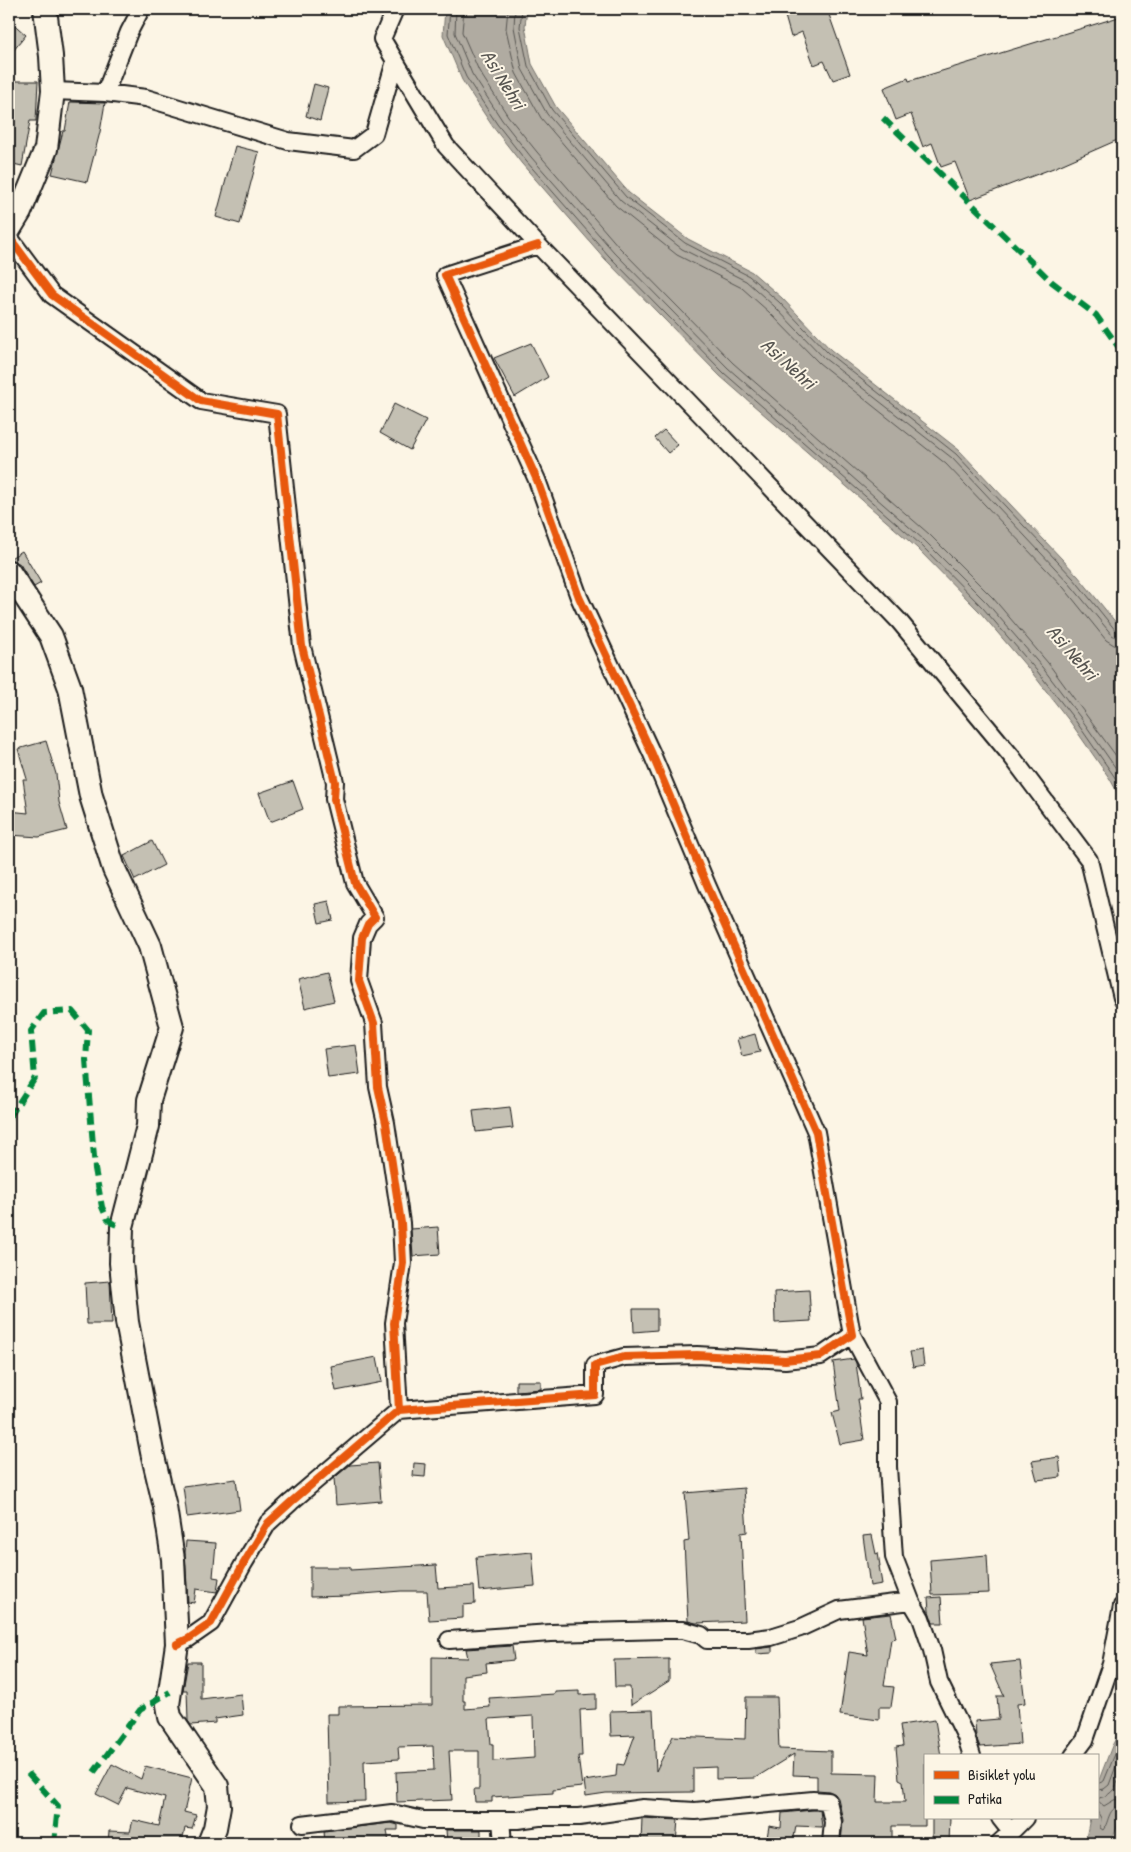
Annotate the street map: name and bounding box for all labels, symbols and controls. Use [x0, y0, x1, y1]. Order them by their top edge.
water label: Asi Nehri [475, 44, 534, 116]
water label: Asi Nehri [756, 331, 824, 397]
water label: Asi Nehri [1041, 618, 1106, 688]
legend [924, 1754, 1098, 1820]
text: Bisiklet yolu [968, 1764, 1035, 1785]
text: Patika [968, 1788, 1002, 1809]

